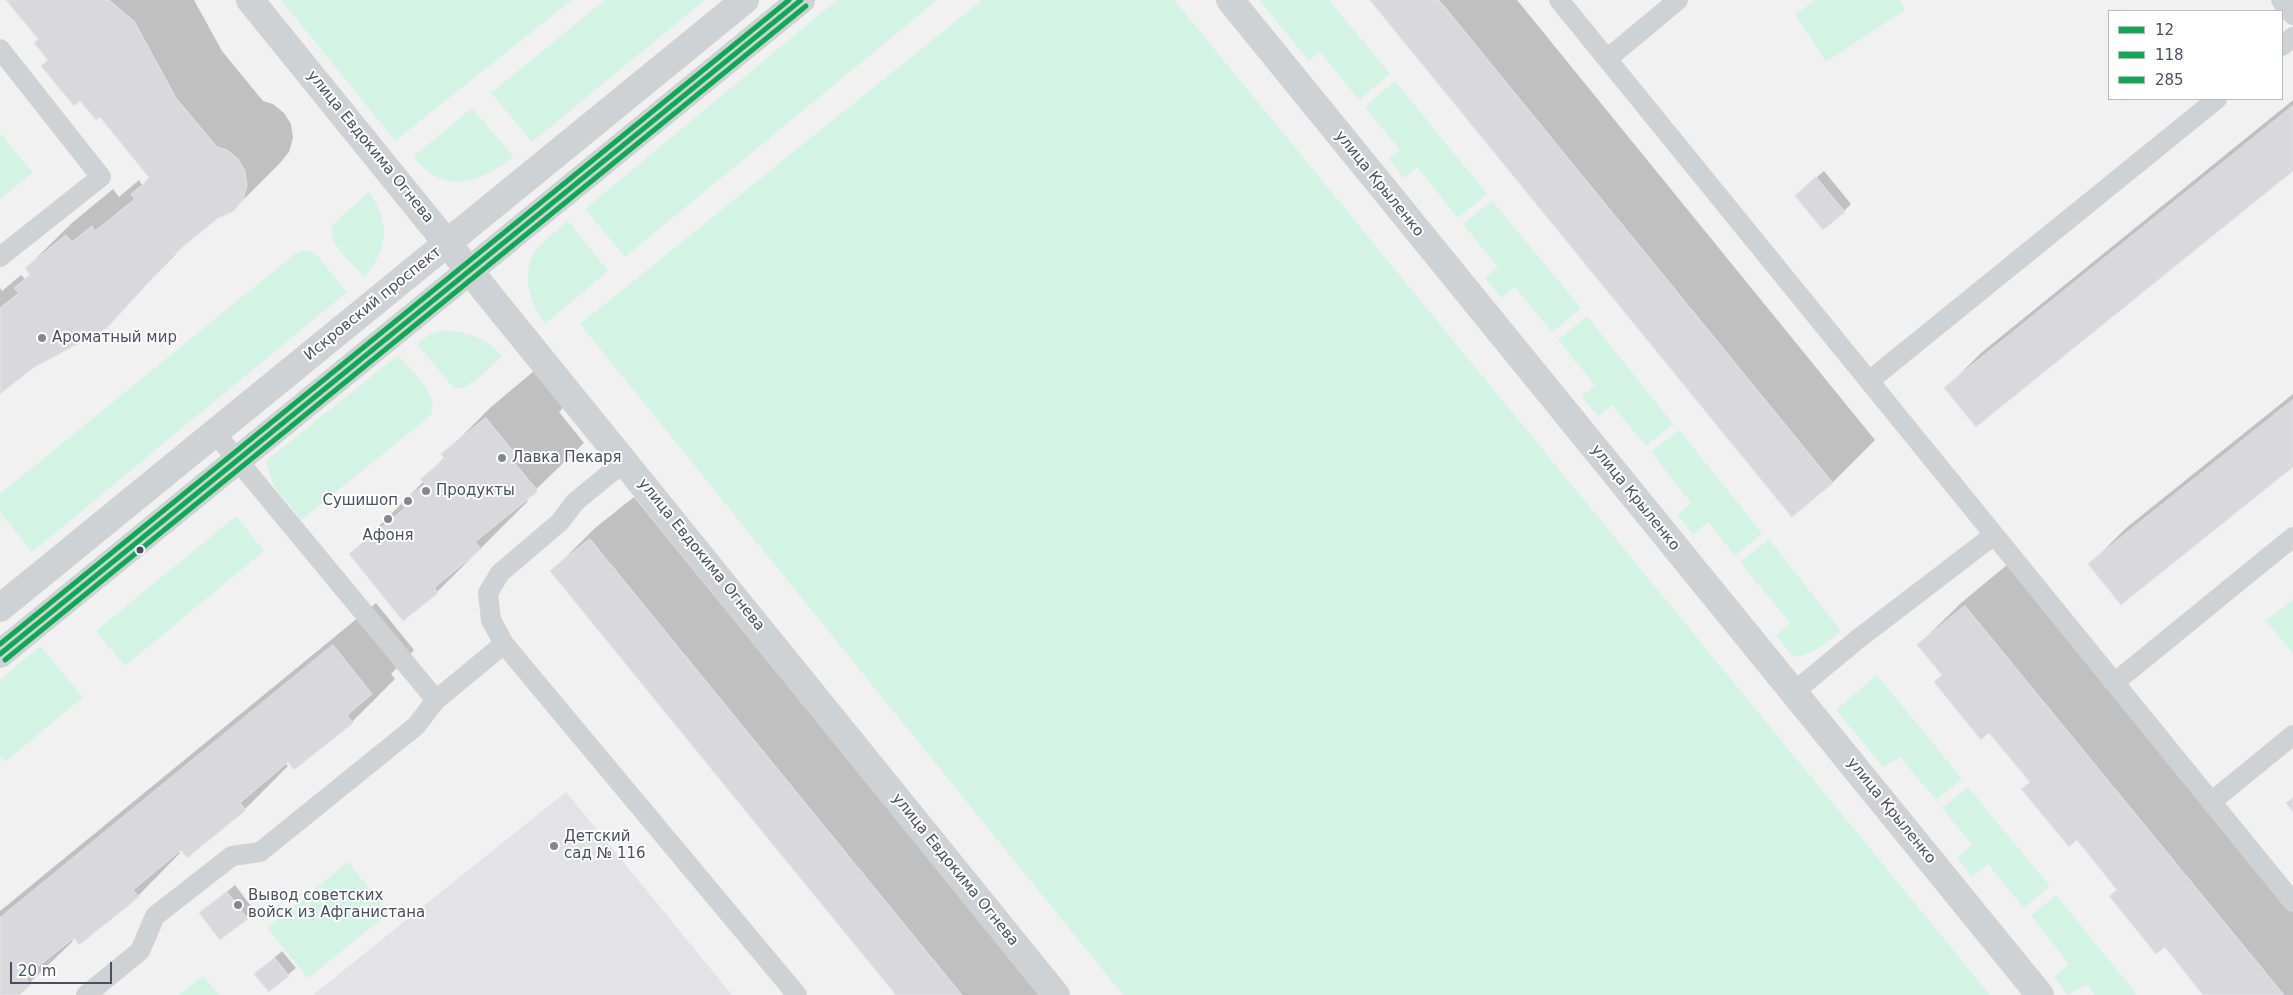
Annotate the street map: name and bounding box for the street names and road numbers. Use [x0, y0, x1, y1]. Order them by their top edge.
street label: улица Евдокима Огнева [303, 67, 437, 227]
street label: улица Крыленко [1331, 127, 1427, 241]
street label: Искровский проспект [301, 243, 445, 365]
street label: улица Крыленко [1587, 441, 1683, 555]
street label: улица Евдокима Огнева [634, 475, 768, 635]
street label: улица Крыленко [1843, 754, 1939, 868]
street label: улица Евдокима Огнева [888, 790, 1022, 950]

